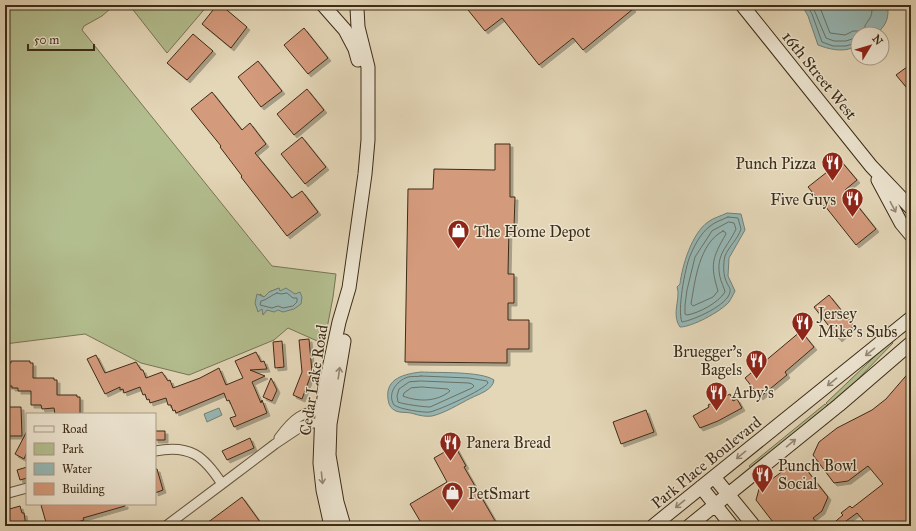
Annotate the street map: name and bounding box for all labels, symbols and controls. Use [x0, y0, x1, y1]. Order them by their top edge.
scale bar [28, 26, 94, 52]
north arrow [850, 26, 890, 66]
street label: 16th Street West [778, 27, 861, 124]
text: N [869, 32, 886, 48]
text: 50 m [34, 33, 59, 47]
restaurant icon: Punch Pizza [819, 150, 845, 183]
place label: Punch Pizza [735, 154, 816, 173]
restaurant icon: Five Guys [839, 186, 865, 219]
place label: Five Guys [770, 190, 836, 209]
one-way arrow [889, 201, 897, 213]
shop icon: The Home Depot [445, 218, 471, 251]
place label: The Home Depot [474, 222, 591, 241]
place label: Jersey Mike's Subs [816, 304, 897, 341]
restaurant icon: Jersey Mike's Subs [790, 309, 816, 342]
street label: Cedar Lake Road [295, 323, 332, 437]
place label: Bruegger's Bagels [673, 342, 742, 380]
restaurant icon: Bruegger's Bagels [744, 347, 770, 380]
one-way arrow [864, 347, 875, 356]
one-way arrow [335, 367, 343, 380]
one-way arrow [827, 377, 838, 386]
restaurant icon: Arby's [704, 379, 730, 412]
place label: Arby's [731, 383, 774, 402]
street label: Park Place Boulevard [647, 412, 765, 513]
legend [26, 413, 156, 505]
text: Road [62, 422, 88, 436]
restaurant icon: Panera Bread [437, 429, 463, 462]
place label: Panera Bread [466, 433, 551, 452]
one-way arrow [786, 439, 797, 448]
text: Park [62, 442, 84, 456]
one-way arrow [735, 451, 746, 460]
place label: Punch Bowl Social [778, 456, 858, 493]
restaurant icon: Punch Bowl Social [750, 461, 776, 494]
text: Water [62, 462, 92, 476]
one-way arrow [318, 471, 325, 484]
shop icon: PetSmart [439, 480, 465, 513]
text: Building [62, 482, 105, 497]
place label: PetSmart [468, 484, 531, 503]
one-way arrow [674, 500, 685, 508]

